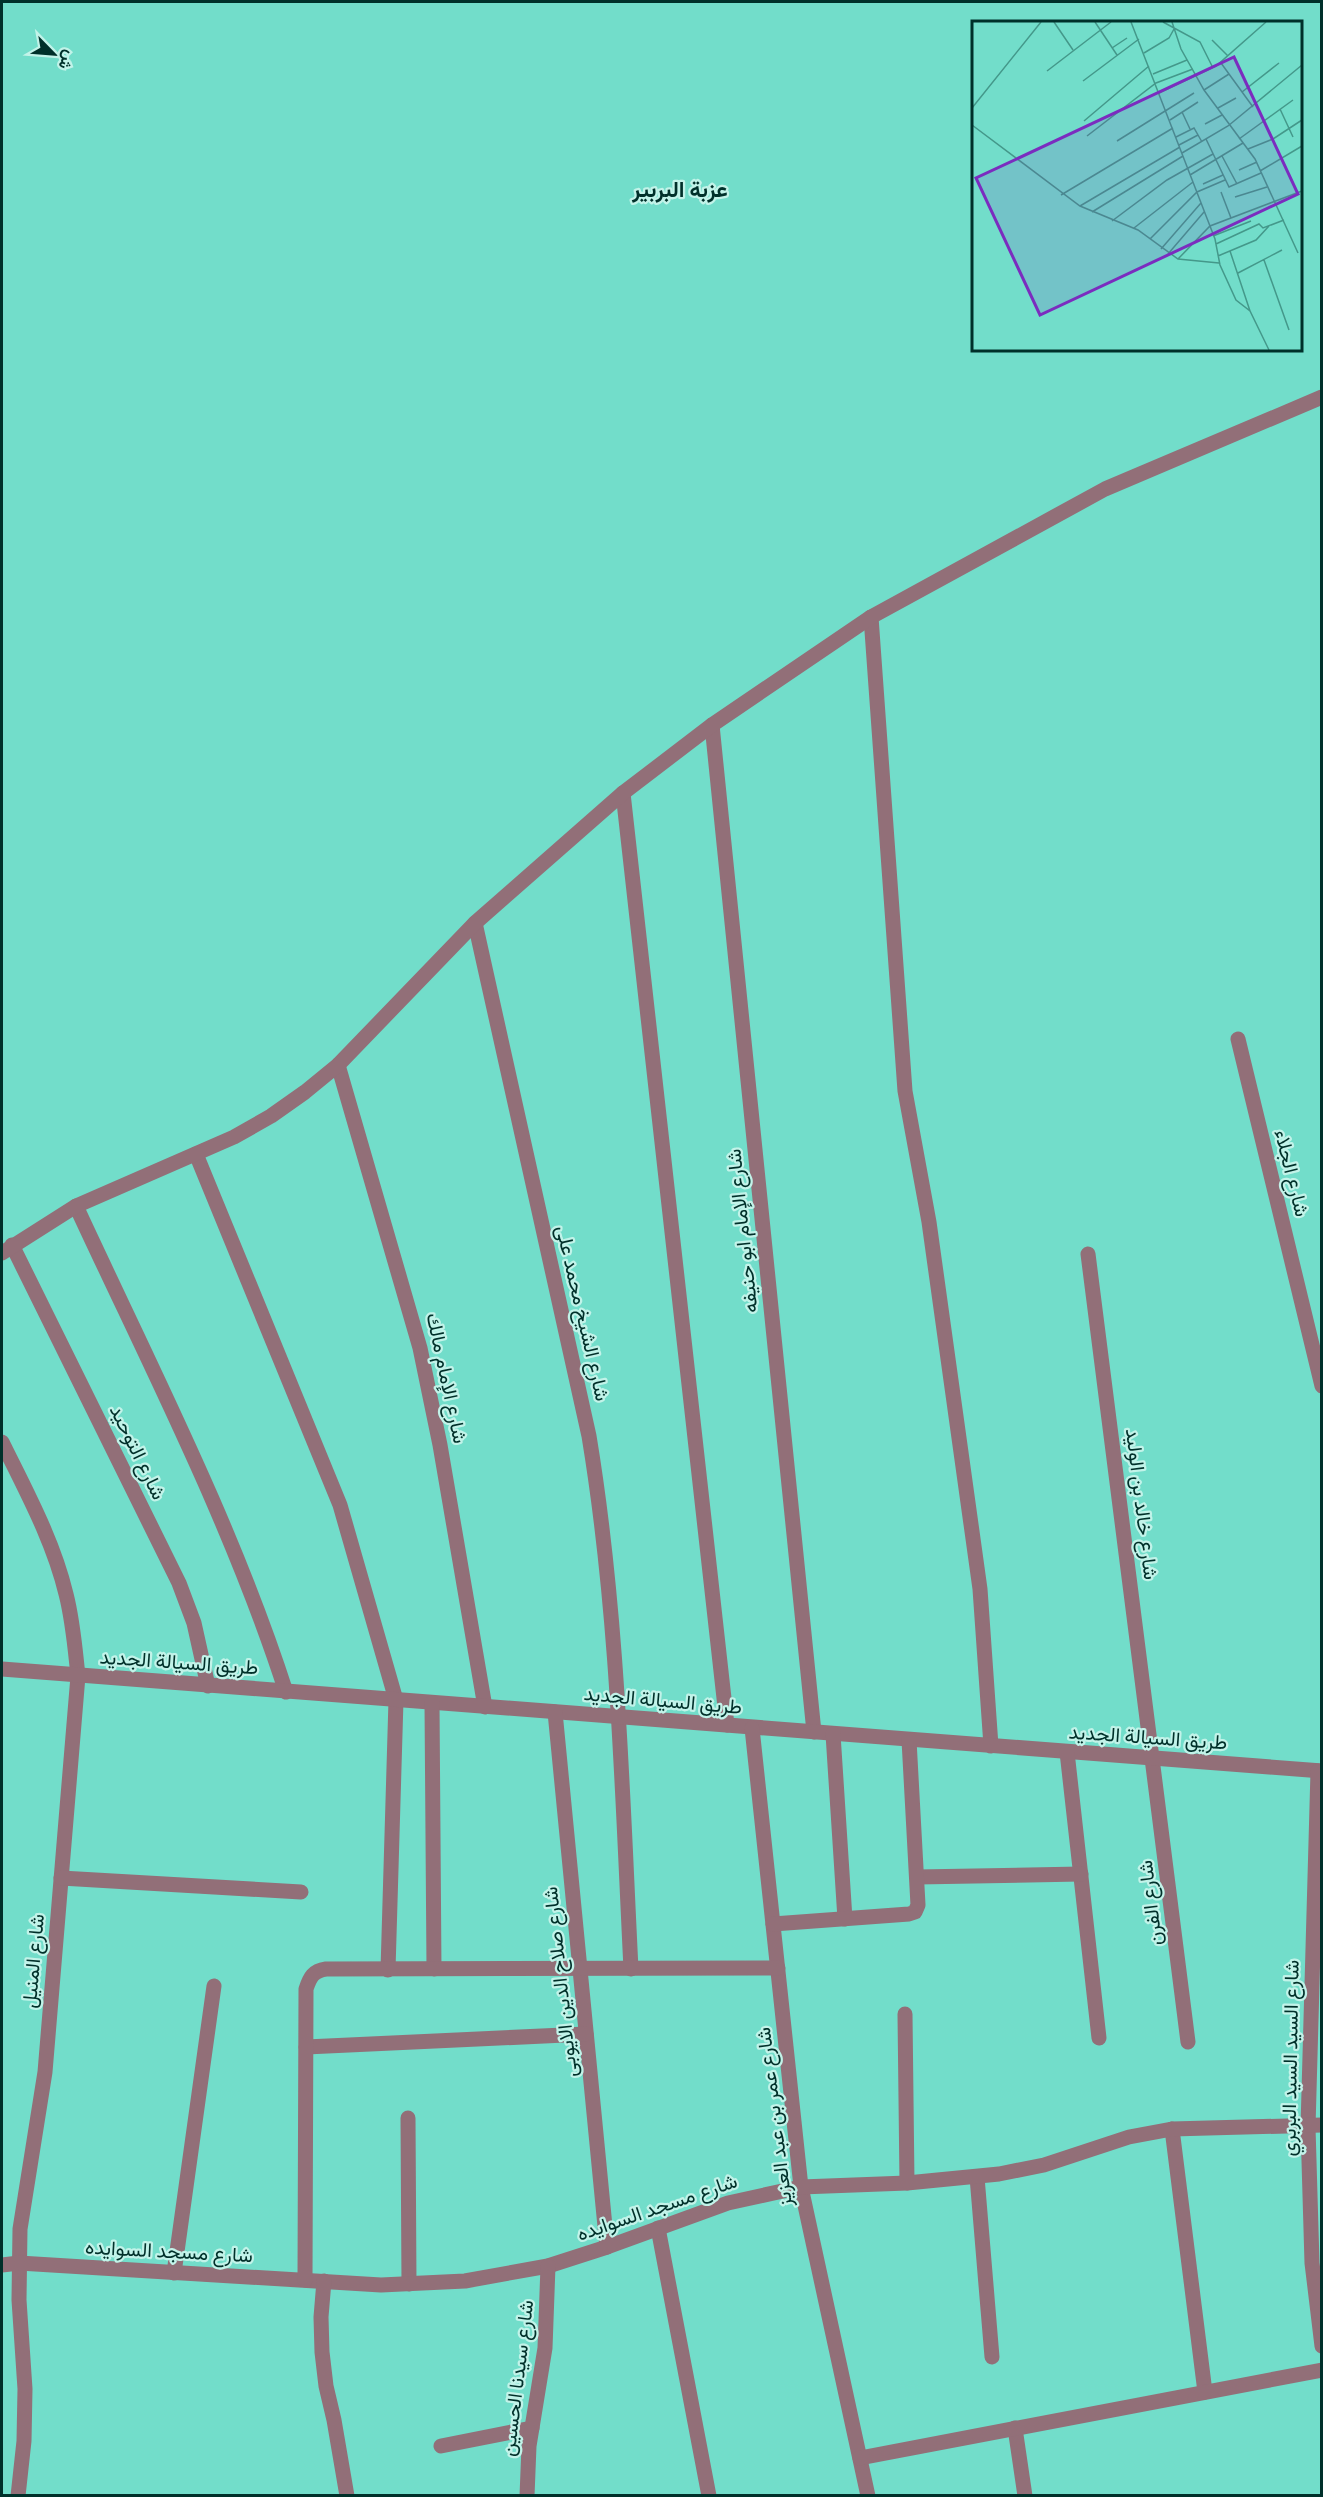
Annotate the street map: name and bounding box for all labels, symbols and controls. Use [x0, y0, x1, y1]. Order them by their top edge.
inset map [972, 21, 1302, 351]
north arrow [24, 24, 84, 84]
text: ش [54, 47, 82, 74]
district label: عزبة البربير [631, 174, 728, 204]
street label: شارع الجلاء [1268, 1126, 1316, 1220]
street label: شارع الإمام ابو حنيفه [719, 1148, 765, 1314]
street label: شارع الشيخ محمد على [549, 1222, 617, 1404]
street label: شارع الإمام مالك [419, 1310, 475, 1446]
street label: شارع التوحيد [103, 1400, 173, 1504]
street label: شارع خالد بن الوليد [1119, 1427, 1165, 1581]
street label: طريق السيالة الجديد [99, 1642, 259, 1681]
street label: طريق السيالة الجديد [583, 1679, 743, 1720]
street label: طريق السيالة الجديد [1068, 1717, 1228, 1756]
street label: شارع الفرن [1131, 1859, 1169, 1947]
street label: شارع صلاح الدين الايوبى [536, 1885, 584, 2079]
street label: شارع المنيل [15, 1913, 51, 2009]
street label: شارع السيد السيد البربري [1274, 1959, 1309, 2157]
street label: شارع عمر بن عبد العزيز [749, 2026, 799, 2209]
street label: شارع مسجد السوايده [573, 2166, 741, 2248]
street label: شارع مسجد السوايده [84, 2233, 254, 2269]
street label: شارع سيدنا الحسين [494, 2298, 540, 2458]

